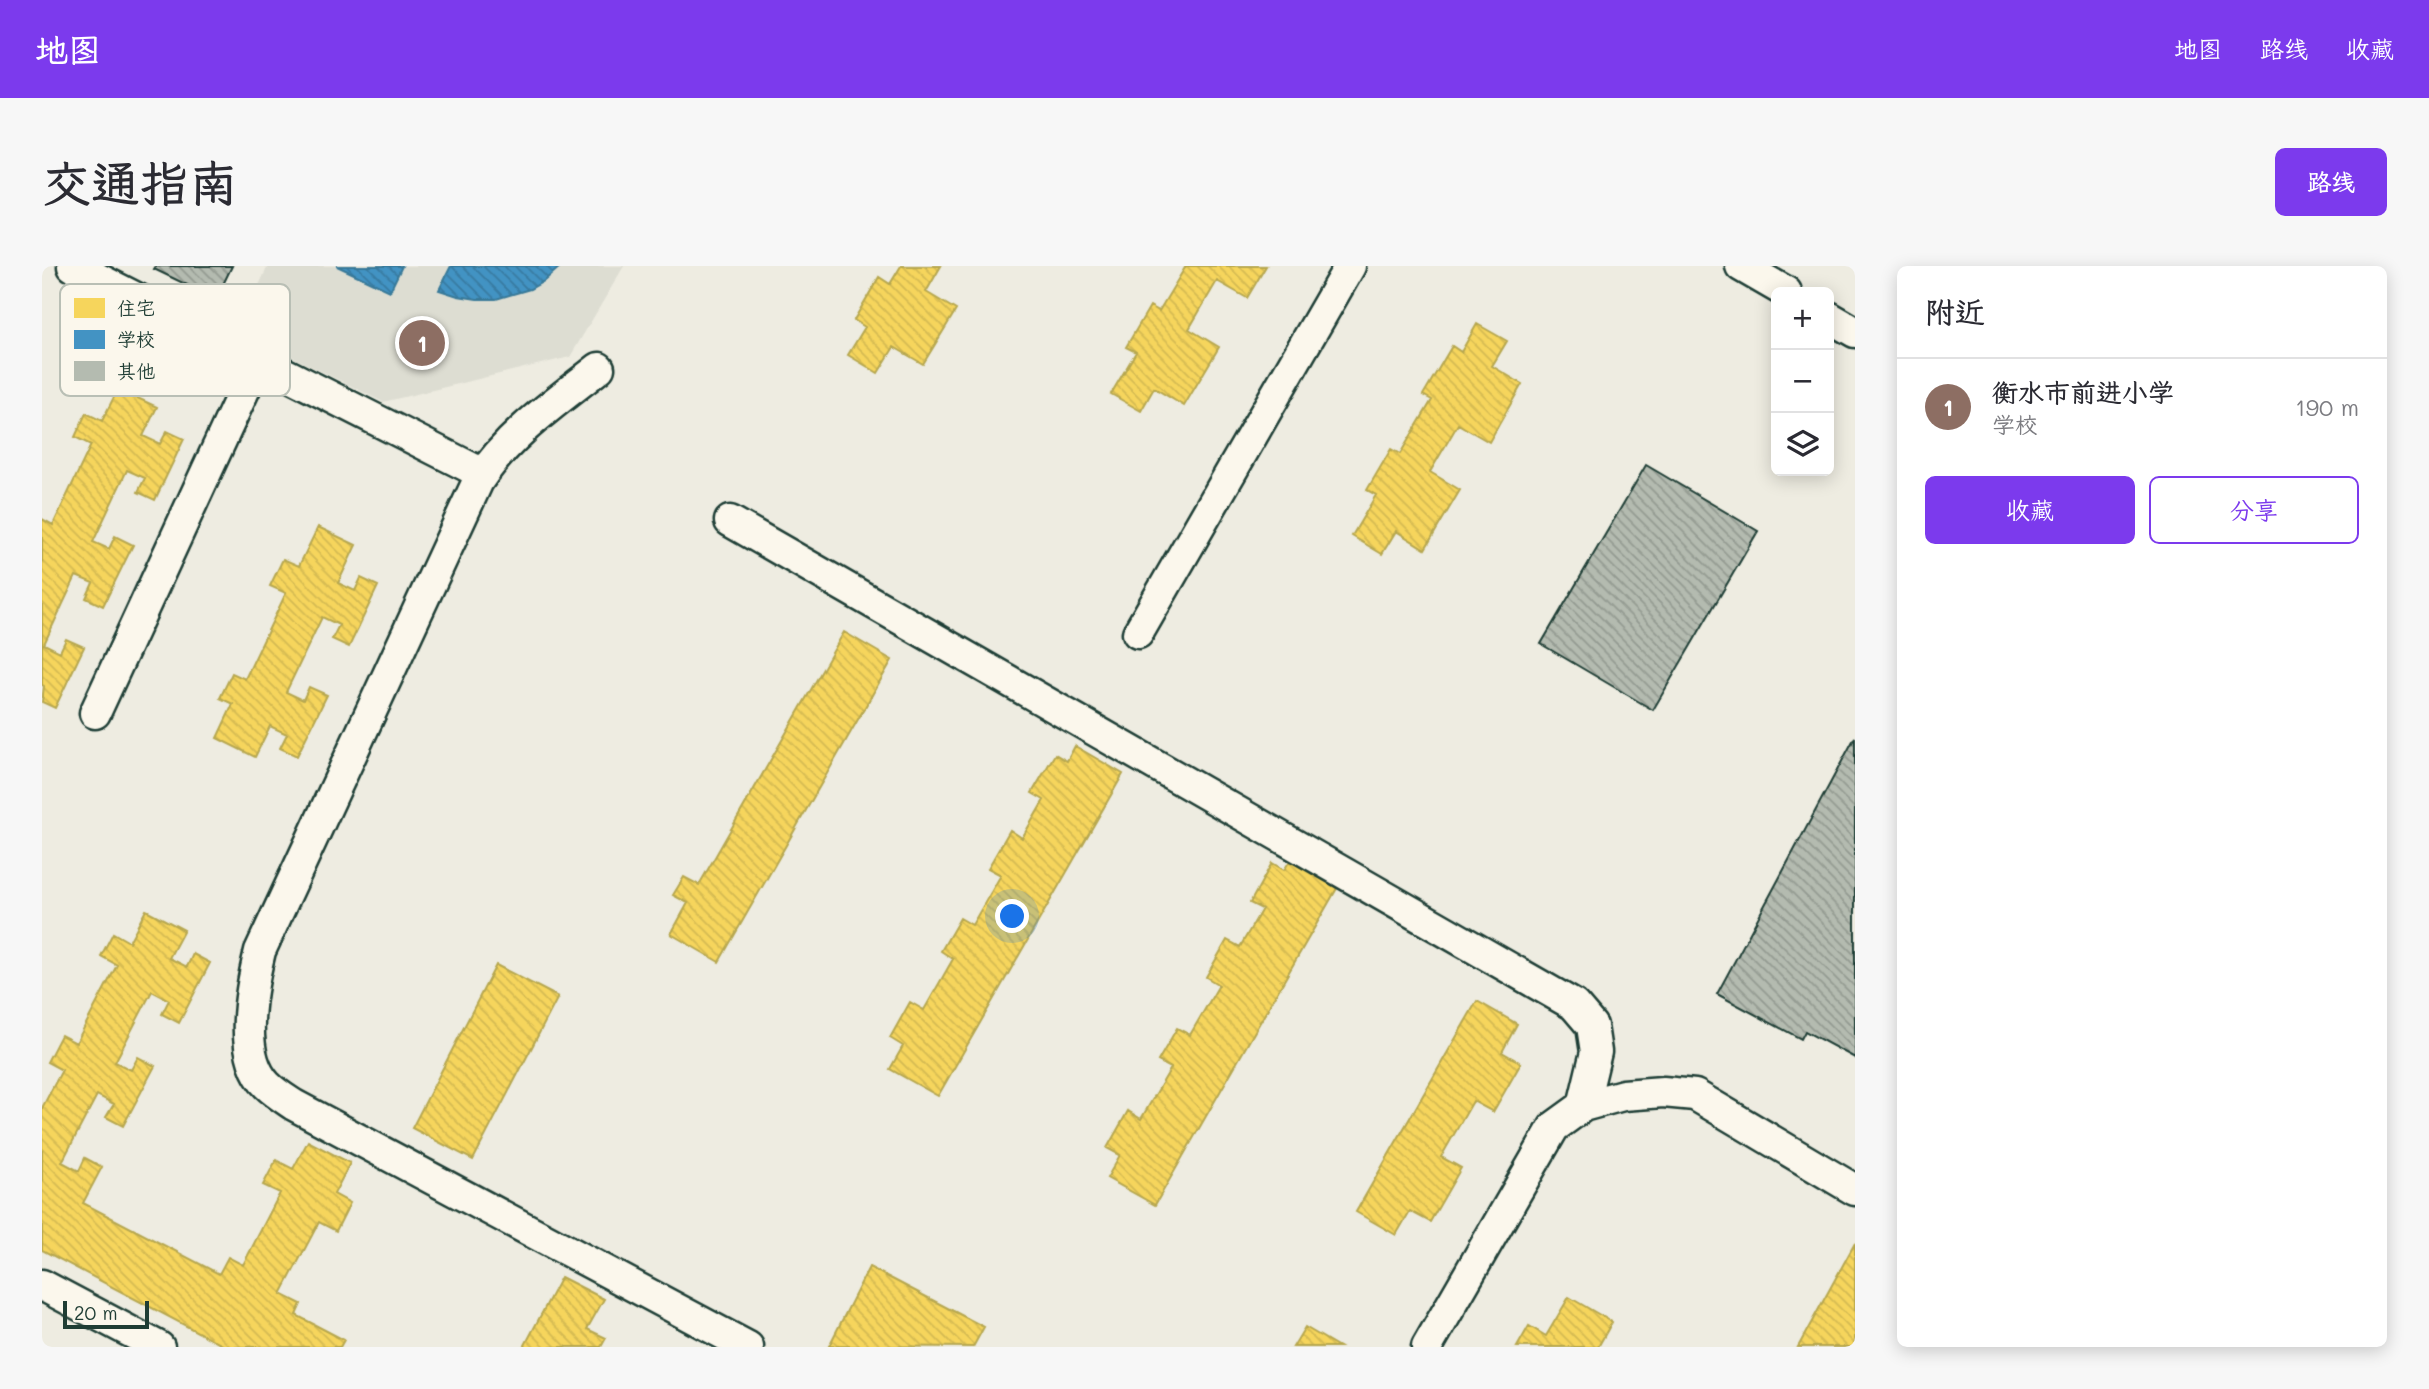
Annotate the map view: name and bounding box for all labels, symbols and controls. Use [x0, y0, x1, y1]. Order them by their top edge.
text: 地图 [35, 27, 101, 70]
text: 地图 [2174, 33, 2222, 64]
text: 路线 [2260, 33, 2308, 64]
text: 收藏 [2346, 33, 2394, 64]
button: 路线 [2275, 148, 2387, 216]
text: 交通指南 [42, 150, 238, 213]
legend [60, 284, 290, 396]
map controls [1771, 287, 1834, 476]
button: + [1771, 287, 1834, 350]
text: 附近 [1925, 291, 1985, 331]
text: 住宅 [117, 295, 155, 320]
pin: 1 [399, 317, 445, 369]
text: 学校 [117, 326, 155, 351]
button: − [1771, 350, 1834, 413]
text: 其他 [117, 358, 155, 383]
text: 衡水市前进小学 [1992, 375, 2174, 409]
text: 1 [1943, 392, 1953, 422]
text: 190 m [2295, 392, 2359, 422]
text: 学校 [1992, 409, 2038, 439]
button: layers [1771, 413, 1834, 476]
button: 收藏 [1925, 476, 2135, 544]
button: 分享 [2149, 476, 2359, 544]
your location [995, 899, 1029, 933]
scale bar [63, 1298, 149, 1330]
text: 20 m [74, 1300, 118, 1325]

